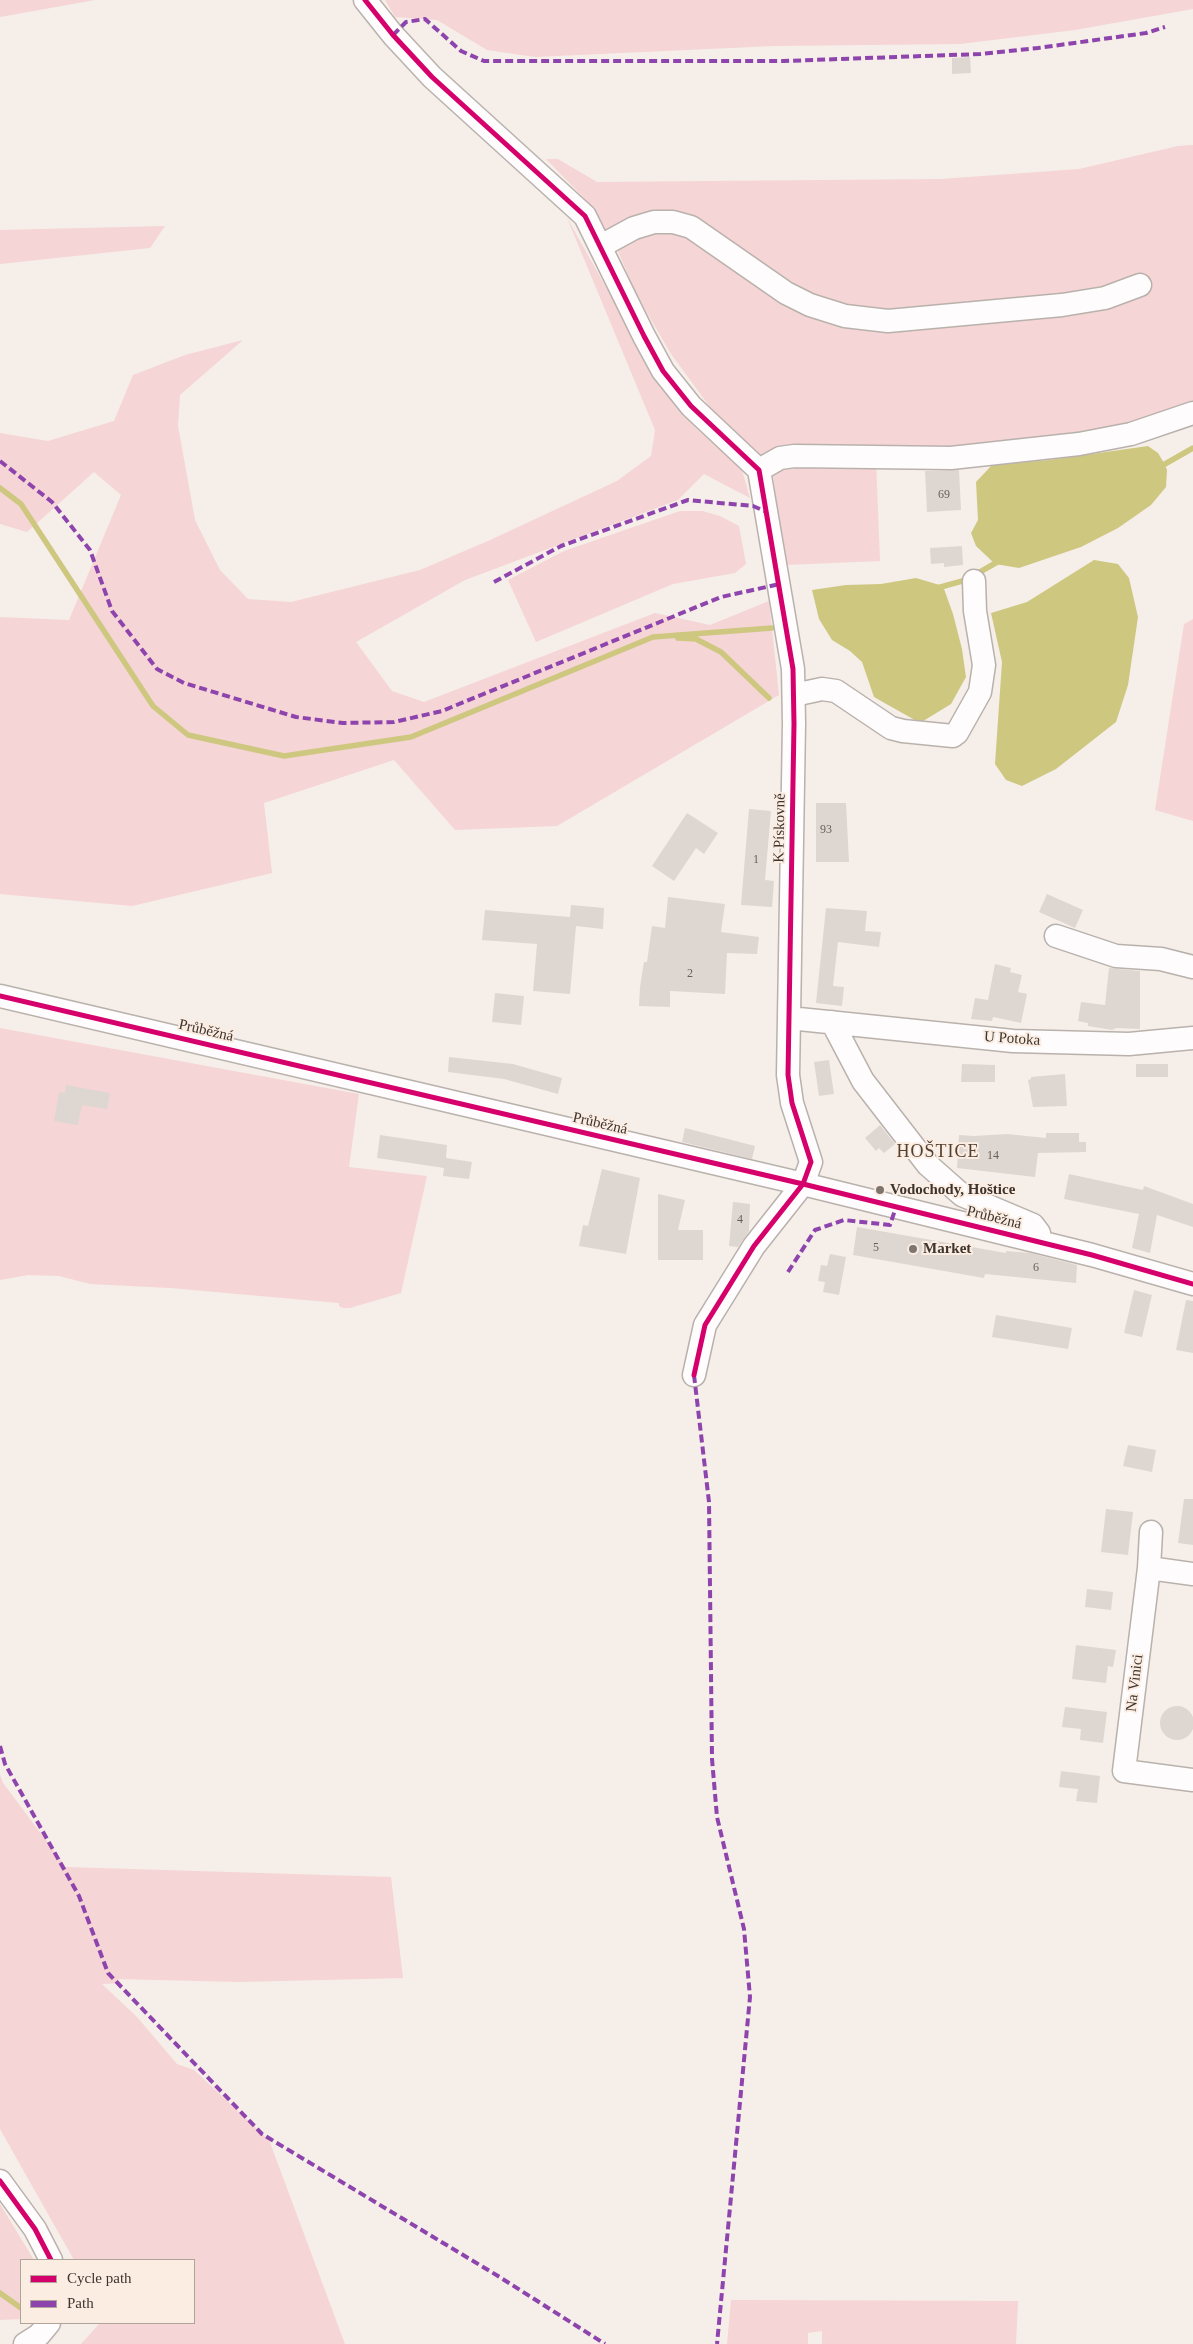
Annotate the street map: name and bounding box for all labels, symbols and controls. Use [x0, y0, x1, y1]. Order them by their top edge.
house number: 69 [938, 488, 950, 502]
street label: K Pískovně [770, 793, 790, 863]
house number: 93 [820, 823, 832, 837]
house number: 1 [753, 853, 759, 867]
house number: 2 [687, 967, 693, 981]
street label: Průběžná [177, 1016, 235, 1046]
street label: U Potoka [983, 1028, 1041, 1050]
street label: Průběžná [571, 1109, 629, 1139]
district label: HOŠTICE [896, 1141, 980, 1163]
house number: 14 [987, 1149, 999, 1163]
place label: Vodochody, Hoštice [890, 1181, 1015, 1199]
marker: Vodochody, Hoštice [874, 1184, 886, 1196]
street label: Průběžná [965, 1203, 1023, 1233]
house number: 4 [737, 1213, 743, 1227]
place label: Market [923, 1240, 971, 1258]
house number: 5 [873, 1241, 879, 1255]
marker: Market [907, 1243, 919, 1255]
house number: 6 [1033, 1261, 1039, 1275]
street label: Na Vinici [1123, 1653, 1147, 1713]
legend [20, 2259, 195, 2324]
text: Cycle path [67, 2270, 132, 2286]
text: Path [67, 2295, 94, 2311]

